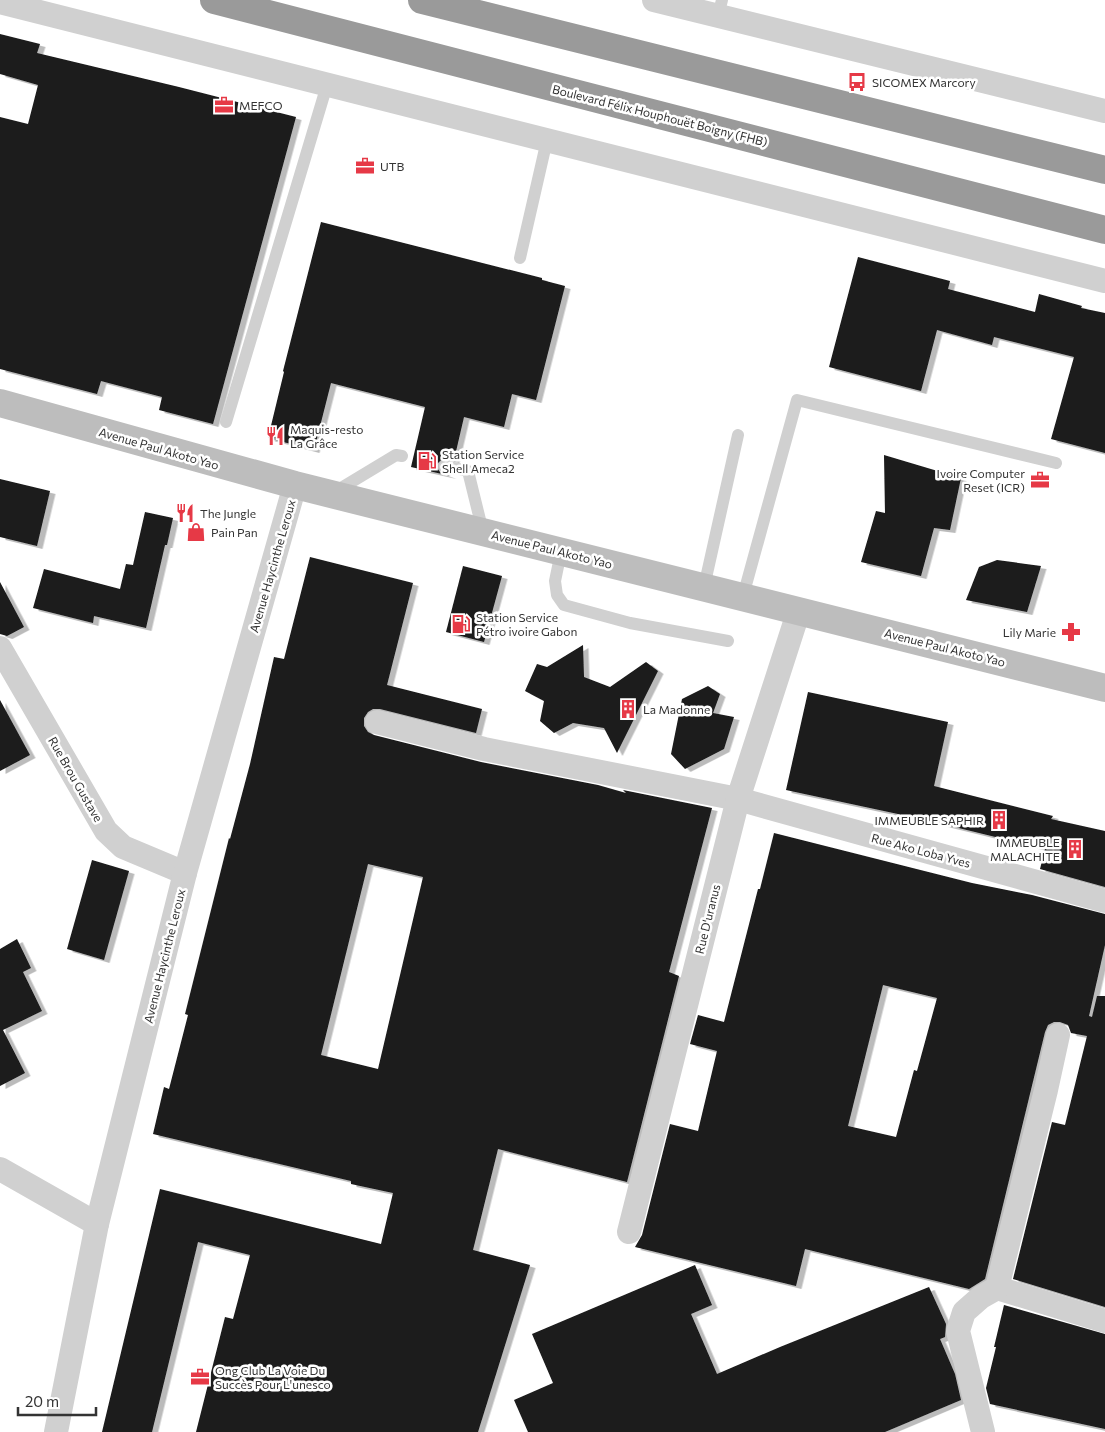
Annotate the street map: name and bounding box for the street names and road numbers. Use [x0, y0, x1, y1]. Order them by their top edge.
street label: Boulevard Félix Houphouët Boigny (FHB) [551, 81, 769, 149]
street label: Avenue Paul Akoto Yao [97, 424, 221, 472]
street label: Avenue Haycinthe Leroux [246, 497, 298, 634]
street label: Avenue Paul Akoto Yao [490, 527, 614, 571]
street label: Avenue Paul Akoto Yao [883, 625, 1007, 669]
street label: Rue Brou Gustave [46, 734, 106, 824]
street label: Rue Ako Loba Yves [870, 830, 972, 870]
street label: Rue D'uranus [692, 883, 722, 955]
street label: Avenue Haycinthe Leroux [141, 887, 188, 1025]

